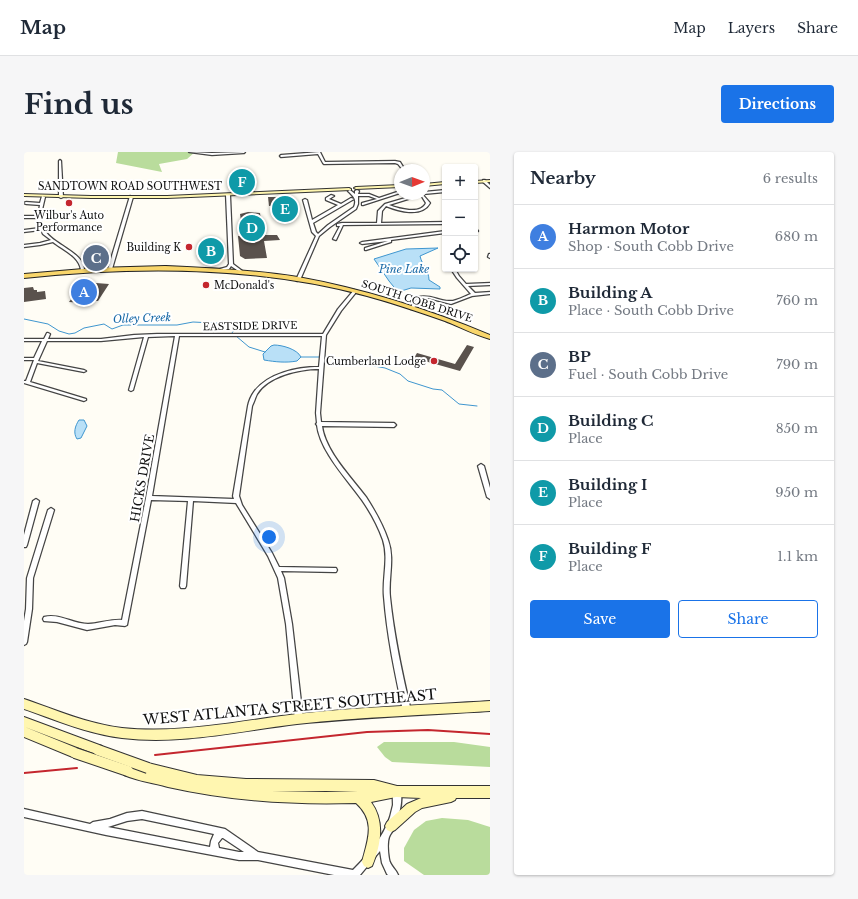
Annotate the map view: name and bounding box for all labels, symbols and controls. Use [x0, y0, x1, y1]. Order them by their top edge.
text: Map [20, 16, 66, 39]
text: Map [673, 19, 706, 37]
text: Layers [728, 19, 775, 37]
text: Share [797, 19, 838, 37]
button: Directions [721, 85, 834, 123]
text: Find us [24, 87, 134, 122]
north arrow [394, 164, 430, 200]
map controls [442, 164, 478, 272]
button: + [442, 164, 478, 200]
pin: F [229, 167, 255, 197]
text: Nearby [530, 168, 596, 189]
text: 6 results [763, 170, 818, 187]
street label: SANDTOWN ROAD SOUTHWEST [38, 180, 222, 193]
pin: E [272, 194, 298, 224]
marker: Wilbur's Auto Performance [64, 198, 74, 208]
button: − [442, 200, 478, 236]
place label: Wilbur's Auto Performance [33, 209, 104, 234]
pin: D [239, 213, 265, 243]
text: Harmon Motor [568, 219, 689, 238]
text: A [538, 228, 548, 245]
text: 680 m [775, 228, 818, 245]
pin: B [198, 236, 224, 266]
button: locate [442, 236, 478, 272]
text: Shop · South Cobb Drive [568, 238, 734, 255]
place label: Building K [126, 241, 181, 254]
marker: Building K [184, 242, 194, 252]
pin: C [83, 243, 109, 273]
water label: Pine Lake [378, 262, 429, 276]
pin: A [71, 277, 97, 307]
street label: SOUTH COBB DRIVE [360, 277, 474, 325]
place label: McDonald's [214, 279, 275, 292]
marker: McDonald's [201, 280, 211, 290]
text: Building A [568, 283, 652, 302]
text: B [538, 292, 548, 309]
text: 760 m [776, 292, 818, 309]
text: Place · South Cobb Drive [568, 302, 734, 319]
water label: Olley Creek [113, 310, 172, 326]
street label: EASTSIDE DRIVE [203, 319, 297, 333]
text: BP [568, 347, 591, 366]
place label: Cumberland Lodge [326, 355, 426, 368]
marker: Cumberland Lodge [429, 356, 439, 366]
text: C [538, 356, 548, 373]
text: 790 m [776, 356, 818, 373]
text: Fuel · South Cobb Drive [568, 366, 728, 383]
text: Building C [568, 411, 653, 430]
text: D [537, 420, 549, 437]
text: 850 m [776, 420, 818, 437]
text: Place [568, 430, 603, 447]
street label: HICKS DRIVE [127, 433, 157, 523]
text: Building I [568, 475, 647, 494]
text: E [538, 484, 548, 501]
text: 950 m [775, 484, 818, 501]
text: Place [568, 494, 603, 511]
your location [259, 527, 279, 547]
text: Building F [568, 539, 651, 558]
text: F [539, 548, 547, 565]
text: 1.1 km [777, 548, 818, 565]
text: Place [568, 558, 603, 575]
button: Save [530, 600, 670, 638]
button: Share [678, 600, 818, 638]
street label: WEST ATLANTA STREET SOUTHEAST [141, 685, 438, 729]

